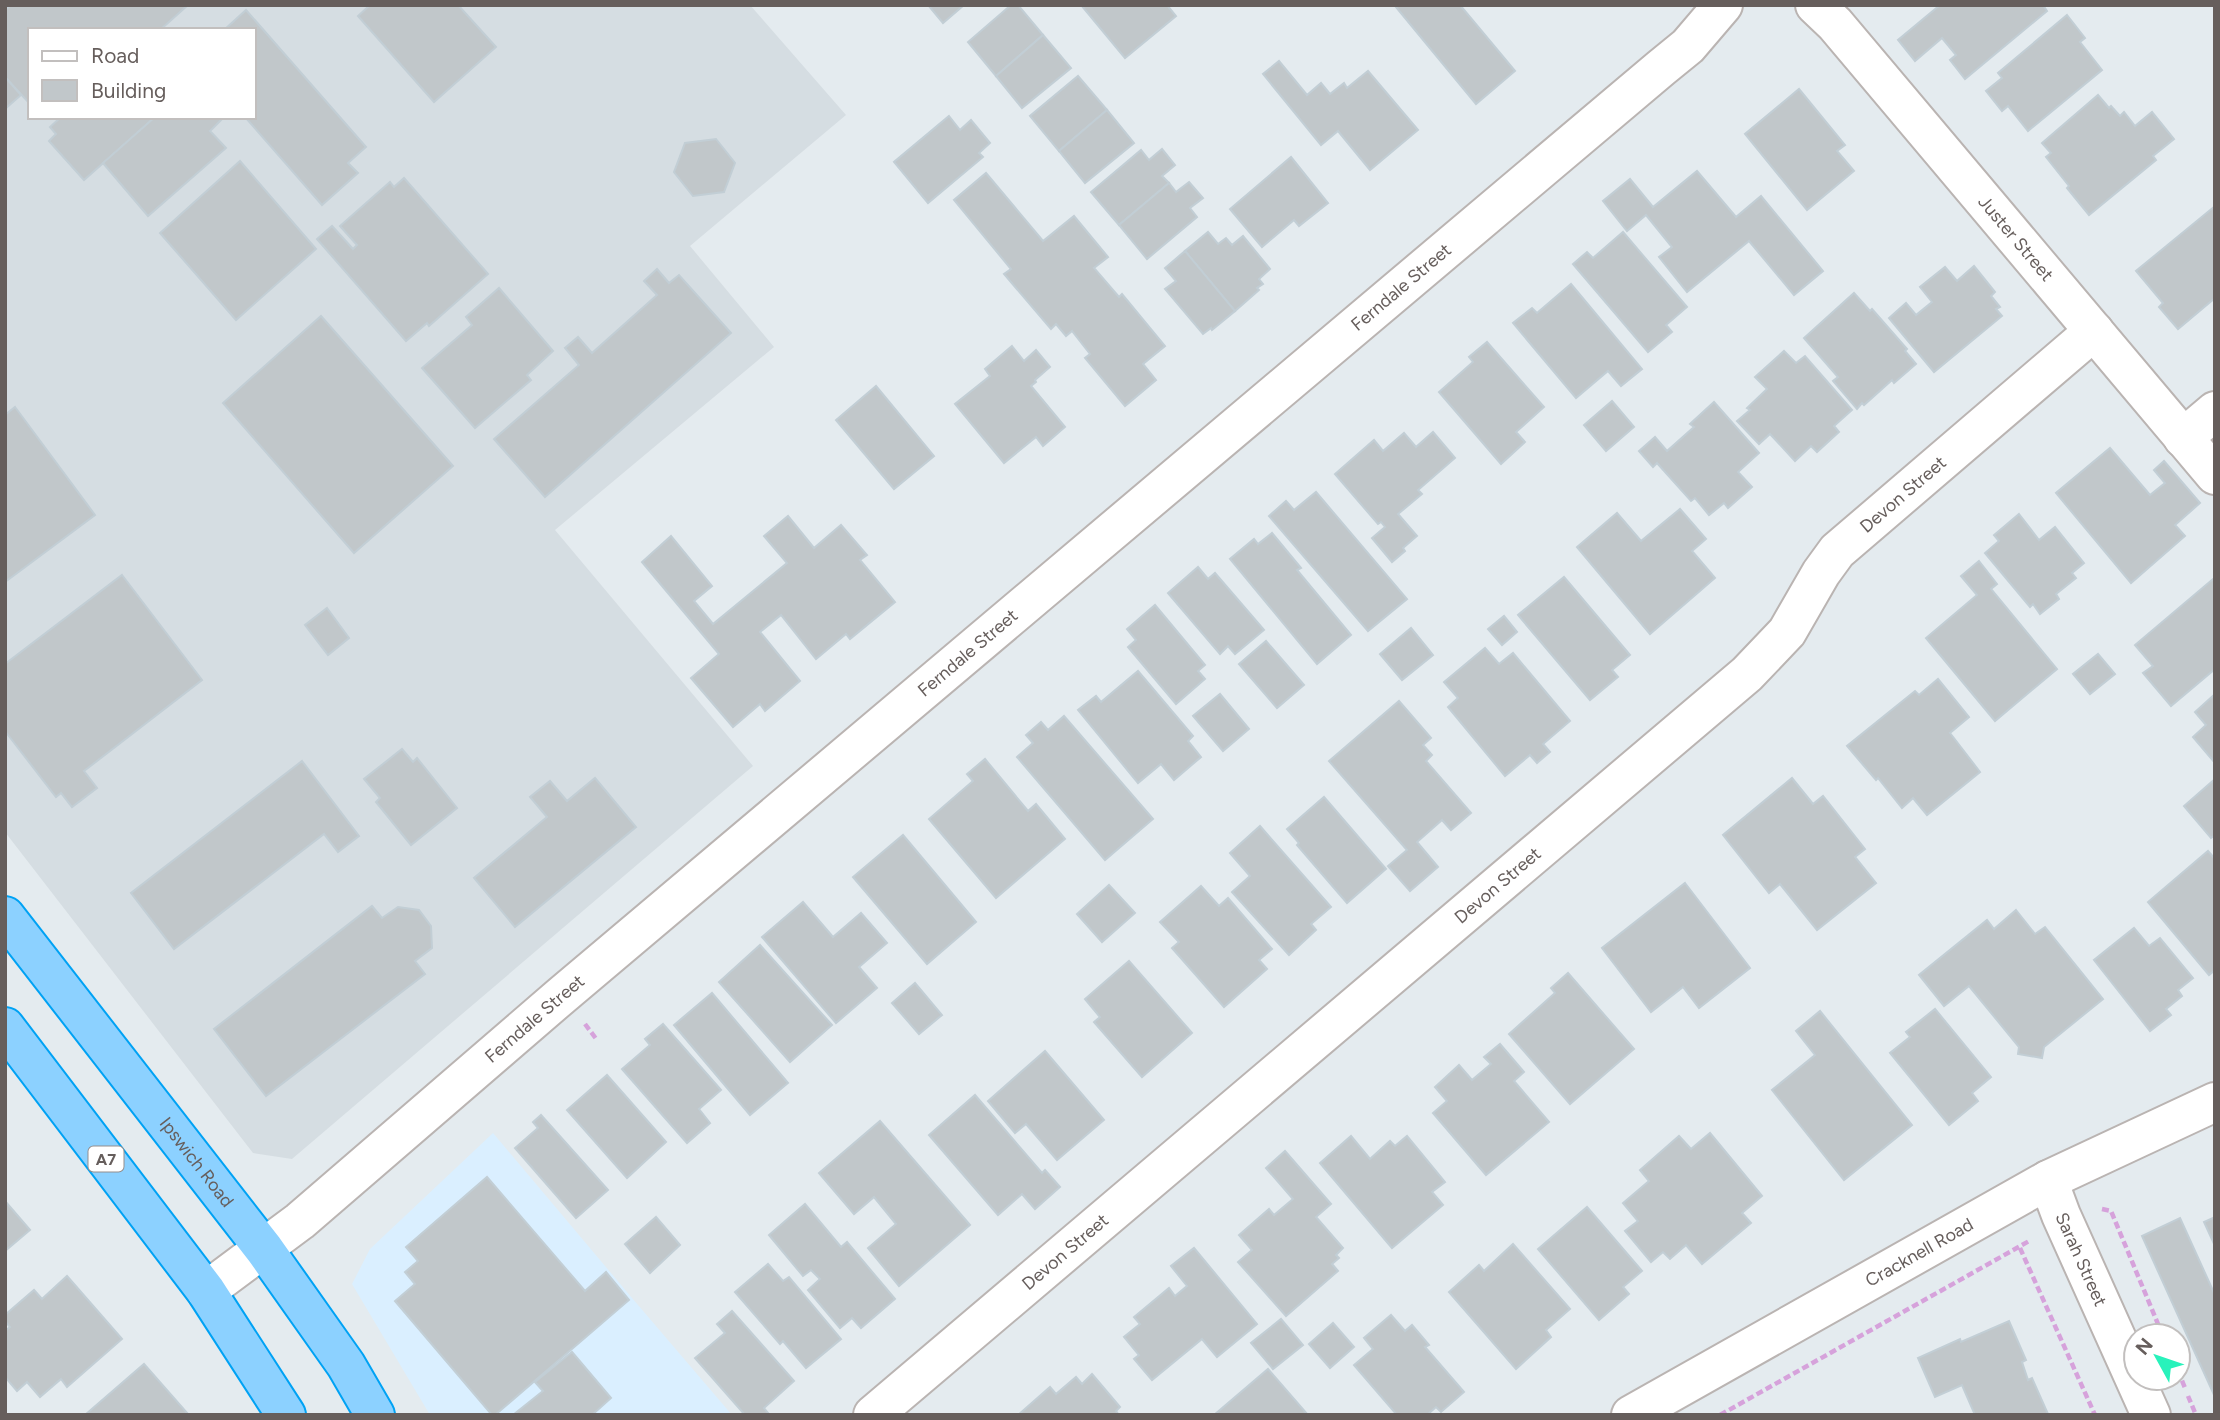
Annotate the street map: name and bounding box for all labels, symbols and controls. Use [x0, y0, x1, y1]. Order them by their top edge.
legend [28, 28, 256, 119]
text: Road [91, 43, 139, 68]
text: Building [91, 78, 166, 103]
street label: Juster Street [1973, 191, 2058, 286]
street label: Ferndale Street [1347, 239, 1456, 336]
street label: Devon Street [1855, 451, 1951, 538]
street label: Ferndale Street [913, 604, 1022, 701]
street label: Devon Street [1450, 842, 1546, 928]
street label: Ferndale Street [480, 970, 589, 1068]
street label: Ipswich Road [155, 1113, 238, 1212]
road number: A7 [88, 1147, 124, 1172]
street label: Devon Street [1017, 1209, 1113, 1295]
street label: Sarah Street [2050, 1209, 2112, 1310]
street label: Cracknell Road [1861, 1213, 1977, 1292]
north arrow [2122, 1322, 2192, 1392]
text: N [2131, 1333, 2158, 1359]

